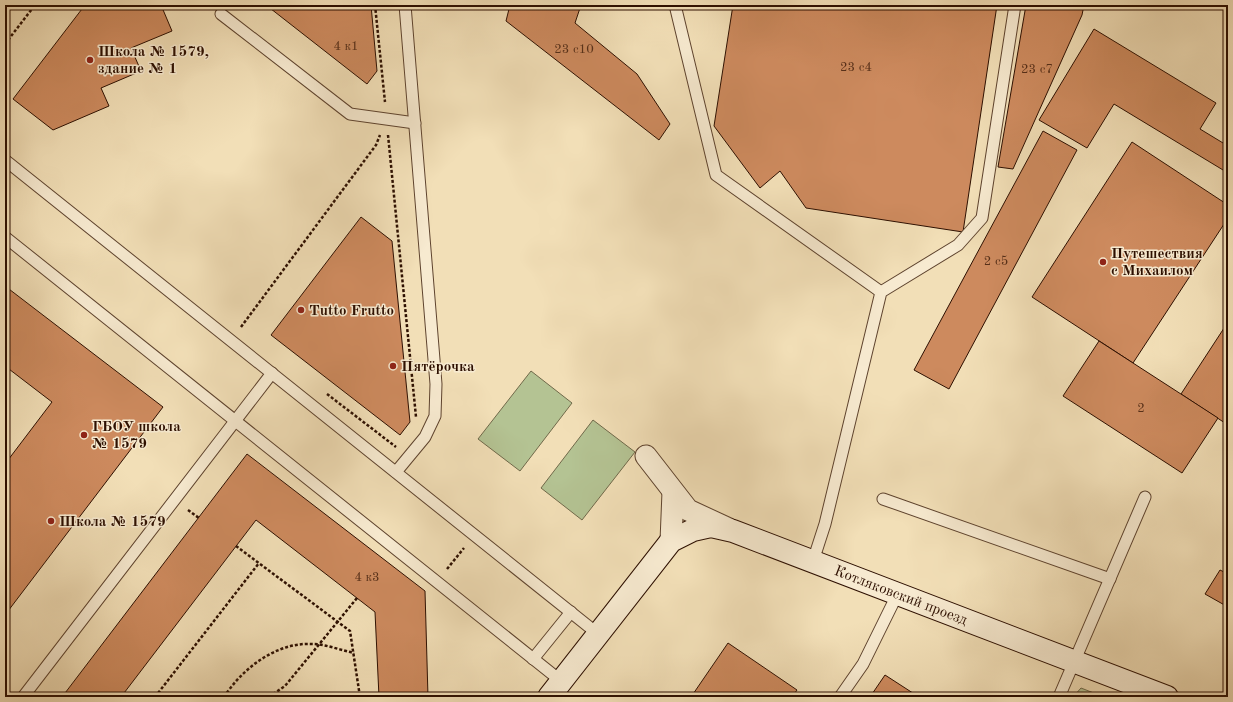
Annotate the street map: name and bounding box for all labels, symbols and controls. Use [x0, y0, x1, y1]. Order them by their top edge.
house number: 4 к1 [333, 40, 359, 53]
house number: 23 с10 [554, 43, 594, 56]
place label: Школа № 1579, здание № 1 [98, 45, 209, 77]
marker: Школа № 1579, здание № 1 [85, 55, 95, 65]
house number: 23 с4 [840, 61, 872, 74]
house number: 23 с7 [1021, 63, 1053, 76]
place label: Путешествия с Михаилом [1111, 247, 1203, 279]
house number: 2 с5 [984, 255, 1008, 268]
marker: Путешествия с Михаилом [1098, 257, 1108, 267]
place label: Tutto Frutto [309, 304, 394, 319]
marker: Tutto Frutto [296, 305, 306, 315]
place label: Пятёрочка [401, 360, 475, 375]
marker: Пятёрочка [388, 361, 398, 371]
house number: 2 [1137, 402, 1145, 415]
place label: ГБОУ школа № 1579 [92, 420, 181, 452]
marker: ГБОУ школа № 1579 [79, 430, 89, 440]
place label: Школа № 1579 [59, 515, 166, 530]
marker: Школа № 1579 [46, 516, 56, 526]
street label: Котляковский проезд [832, 564, 970, 629]
house number: 4 к3 [354, 571, 380, 584]

